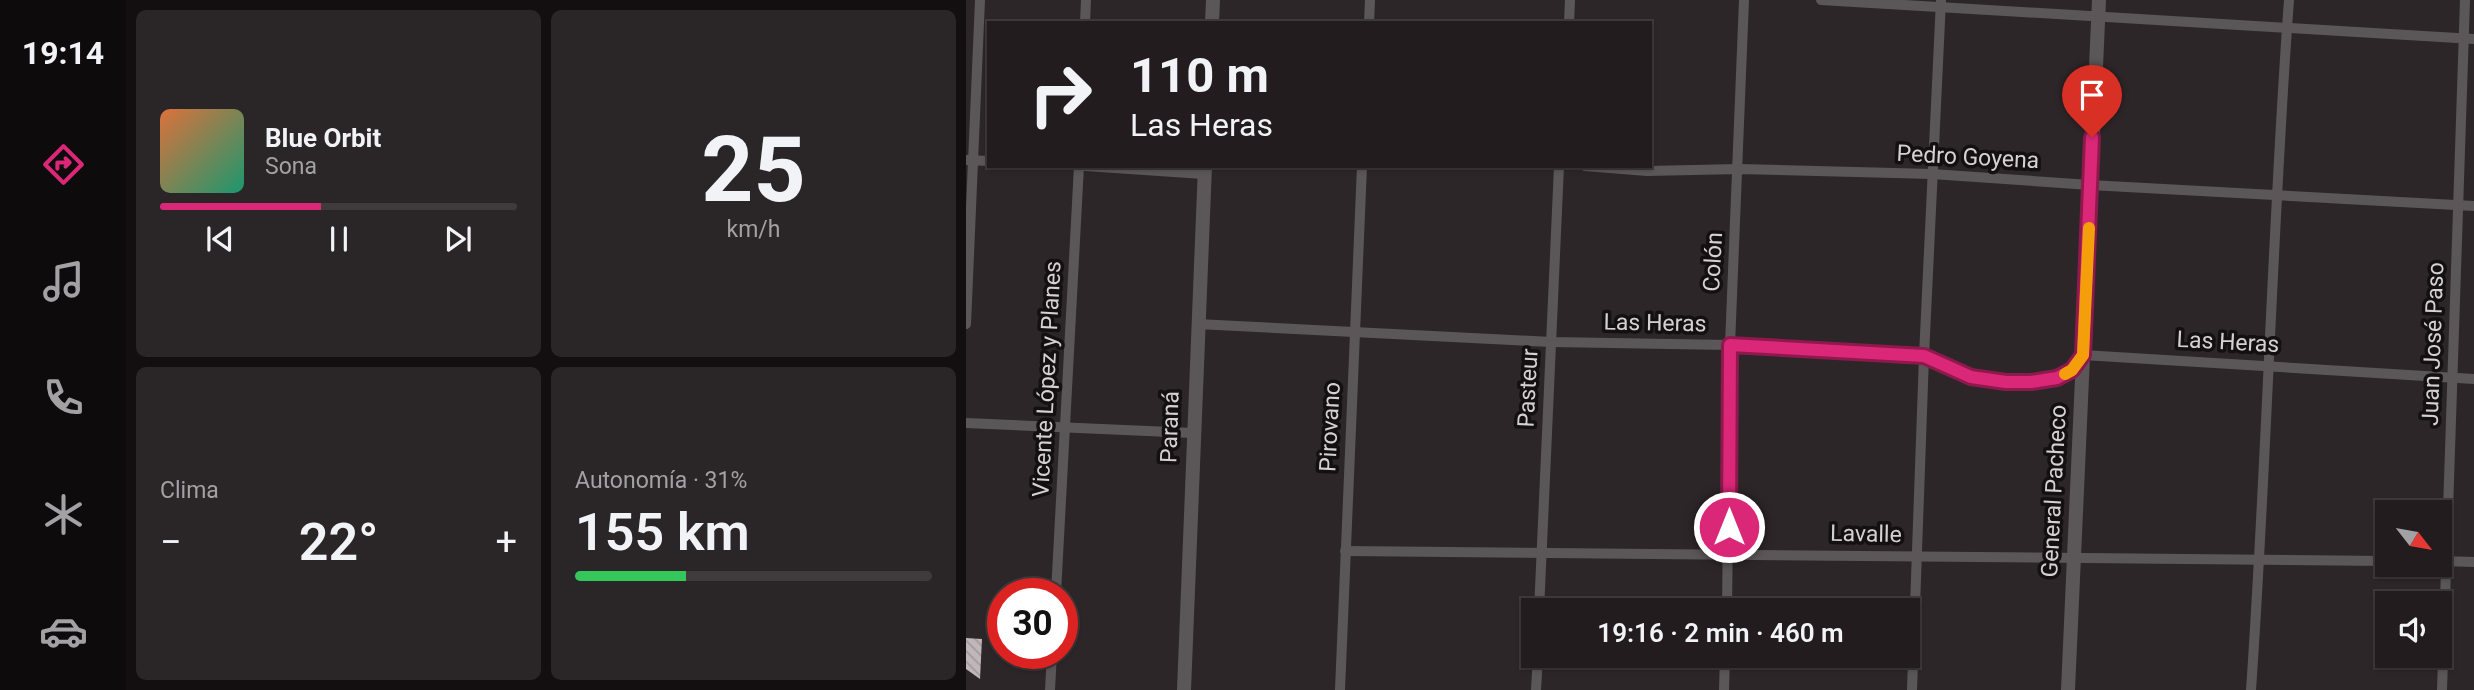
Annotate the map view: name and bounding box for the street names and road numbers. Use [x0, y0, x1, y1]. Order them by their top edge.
street label: Pedro Goyena [1896, 140, 2040, 174]
street label: Colón [1698, 232, 1728, 292]
street label: Vicente López y Planes [1027, 260, 1067, 498]
street label: Juan José Paso [2417, 262, 2449, 426]
street label: Las Heras [1603, 309, 1707, 337]
street label: Las Heras [2176, 326, 2280, 358]
street label: Pasteur [1512, 348, 1544, 428]
street label: Pirovano [1314, 381, 1346, 473]
street label: Paraná [1155, 391, 1185, 463]
street label: General Pacheco [2036, 404, 2072, 578]
street label: Lavalle [1830, 520, 1902, 548]

